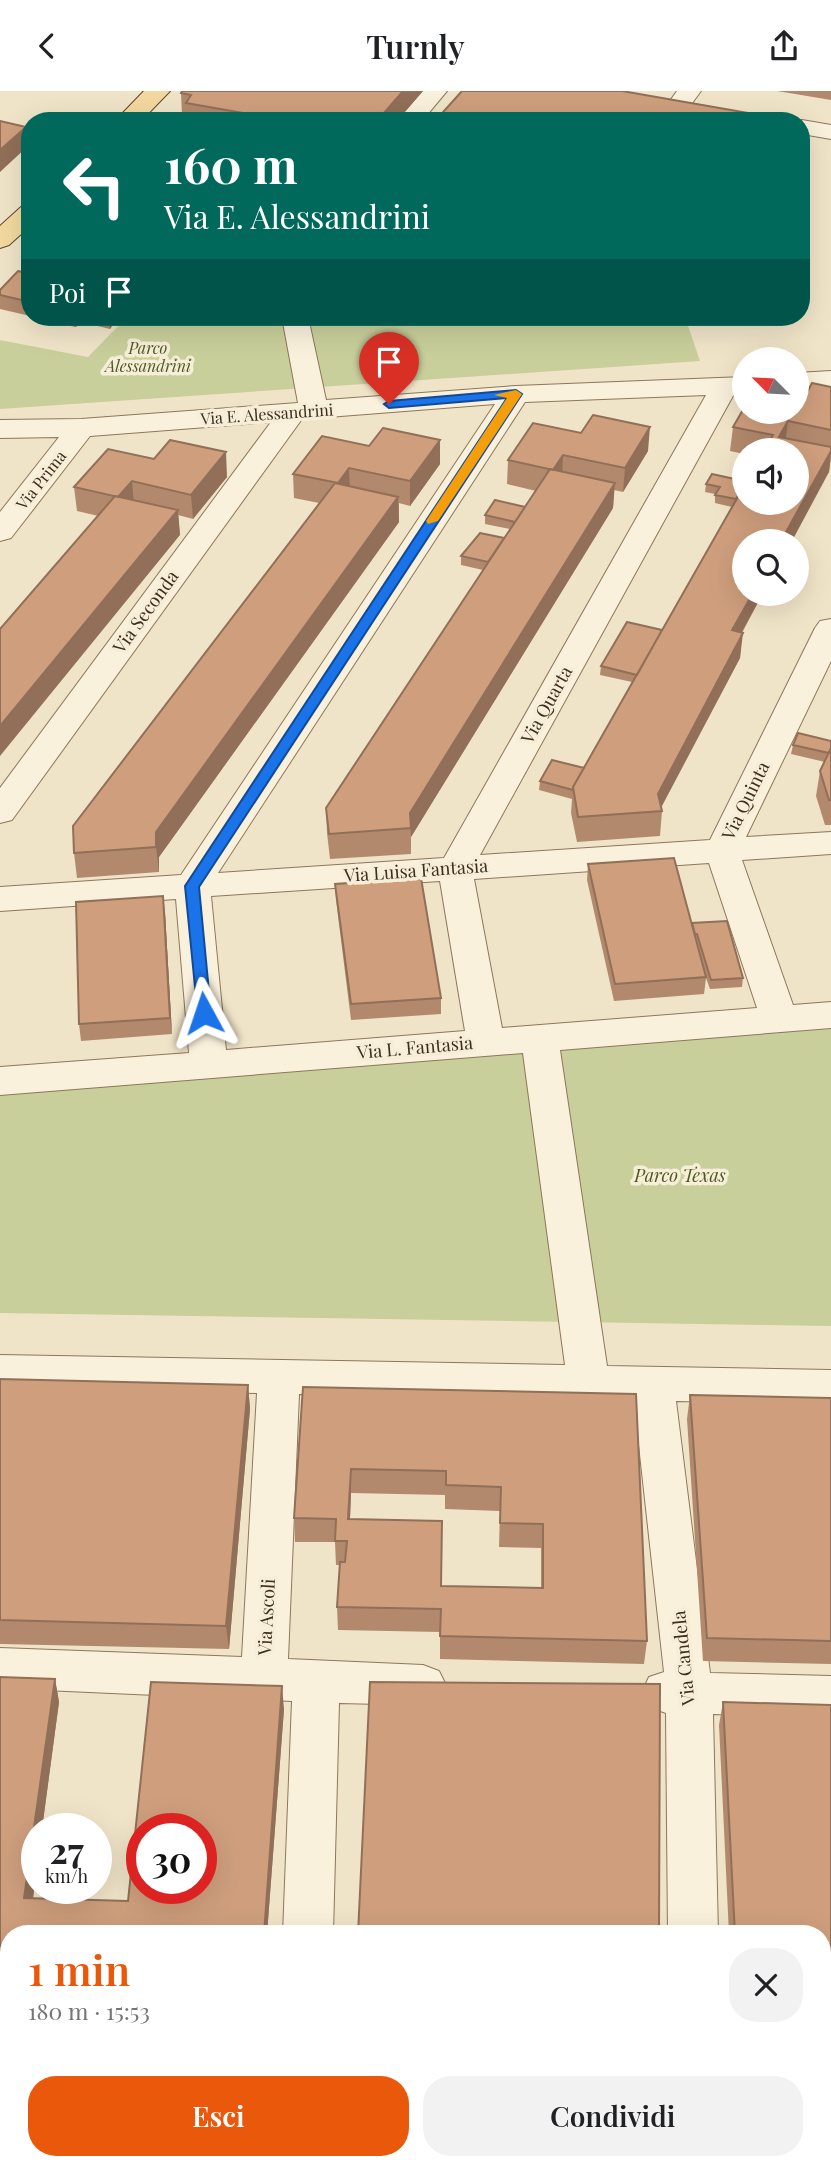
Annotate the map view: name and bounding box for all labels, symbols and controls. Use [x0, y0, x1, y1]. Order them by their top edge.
text: Turnly [366, 24, 465, 67]
icon: back [28, 27, 66, 65]
icon: share [765, 27, 803, 65]
text: 160 m [164, 131, 298, 196]
icon: left [49, 140, 140, 231]
text: Via E. Alessandrini [164, 194, 430, 237]
icon: arrive [100, 273, 138, 311]
text: Poi [49, 275, 86, 310]
pin [359, 332, 419, 404]
park label: Parco Alessandrini [103, 337, 192, 376]
icon: arrive [370, 343, 408, 381]
north arrow [732, 347, 808, 423]
map controls [732, 347, 809, 606]
street label: Via E. Alessandrini [199, 398, 334, 429]
button: sound [732, 438, 809, 515]
street label: Via Prima [10, 446, 70, 514]
button: search [732, 529, 809, 606]
street label: Via Seconda [106, 565, 183, 658]
street label: Via Quarta [514, 661, 577, 749]
street label: Via Quinta [715, 757, 774, 845]
street label: Via Luisa Fantasia [342, 853, 489, 887]
position arrow [167, 976, 241, 1050]
street label: Via L. Fantasia [355, 1030, 474, 1064]
park label: Parco Texas [633, 1163, 726, 1187]
street label: Via Ascoli [252, 1578, 280, 1657]
street label: Via Candela [666, 1610, 700, 1708]
speed limit sign: 30 [126, 1813, 217, 1904]
text: 27 [49, 1826, 84, 1873]
text: km/h [45, 1864, 88, 1888]
text: 1 min [28, 1941, 130, 1997]
button: close [729, 1948, 803, 2022]
text: 180 m · 15:53 [28, 1995, 150, 2026]
button: Esci [28, 2076, 409, 2156]
button: Condividi [423, 2076, 803, 2156]

